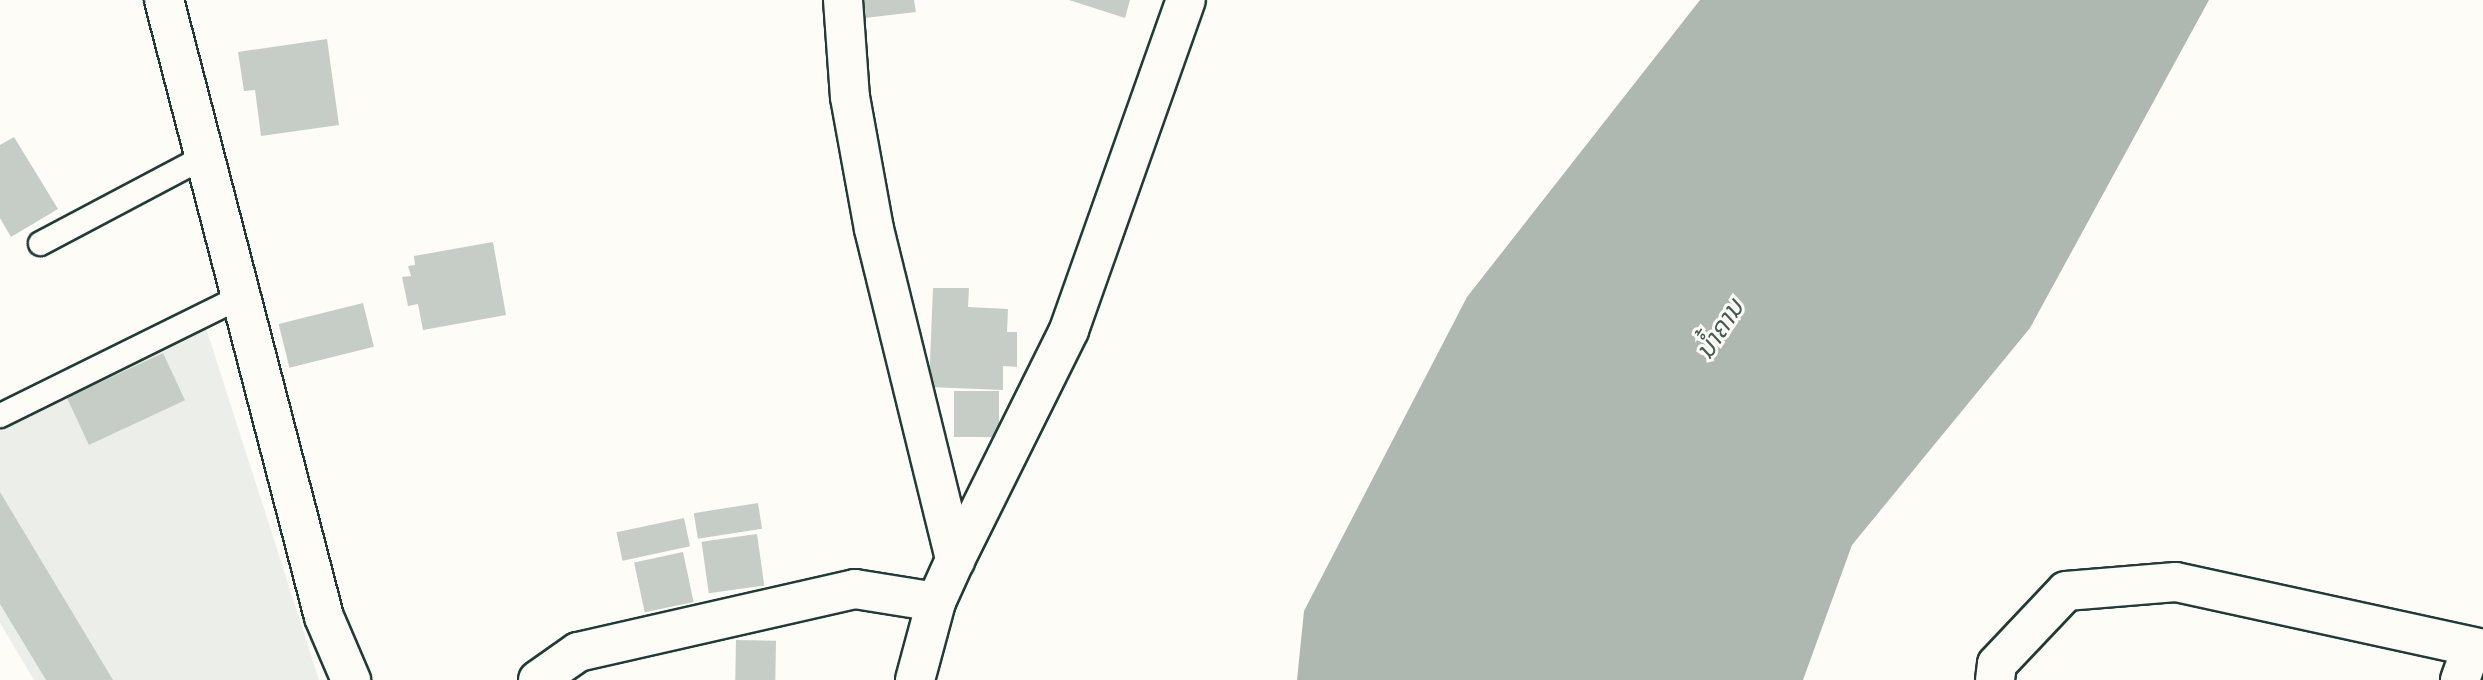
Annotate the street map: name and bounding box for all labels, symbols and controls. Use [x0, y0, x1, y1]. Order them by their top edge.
water label: ນ້ຳຄານ [1690, 294, 1752, 366]

